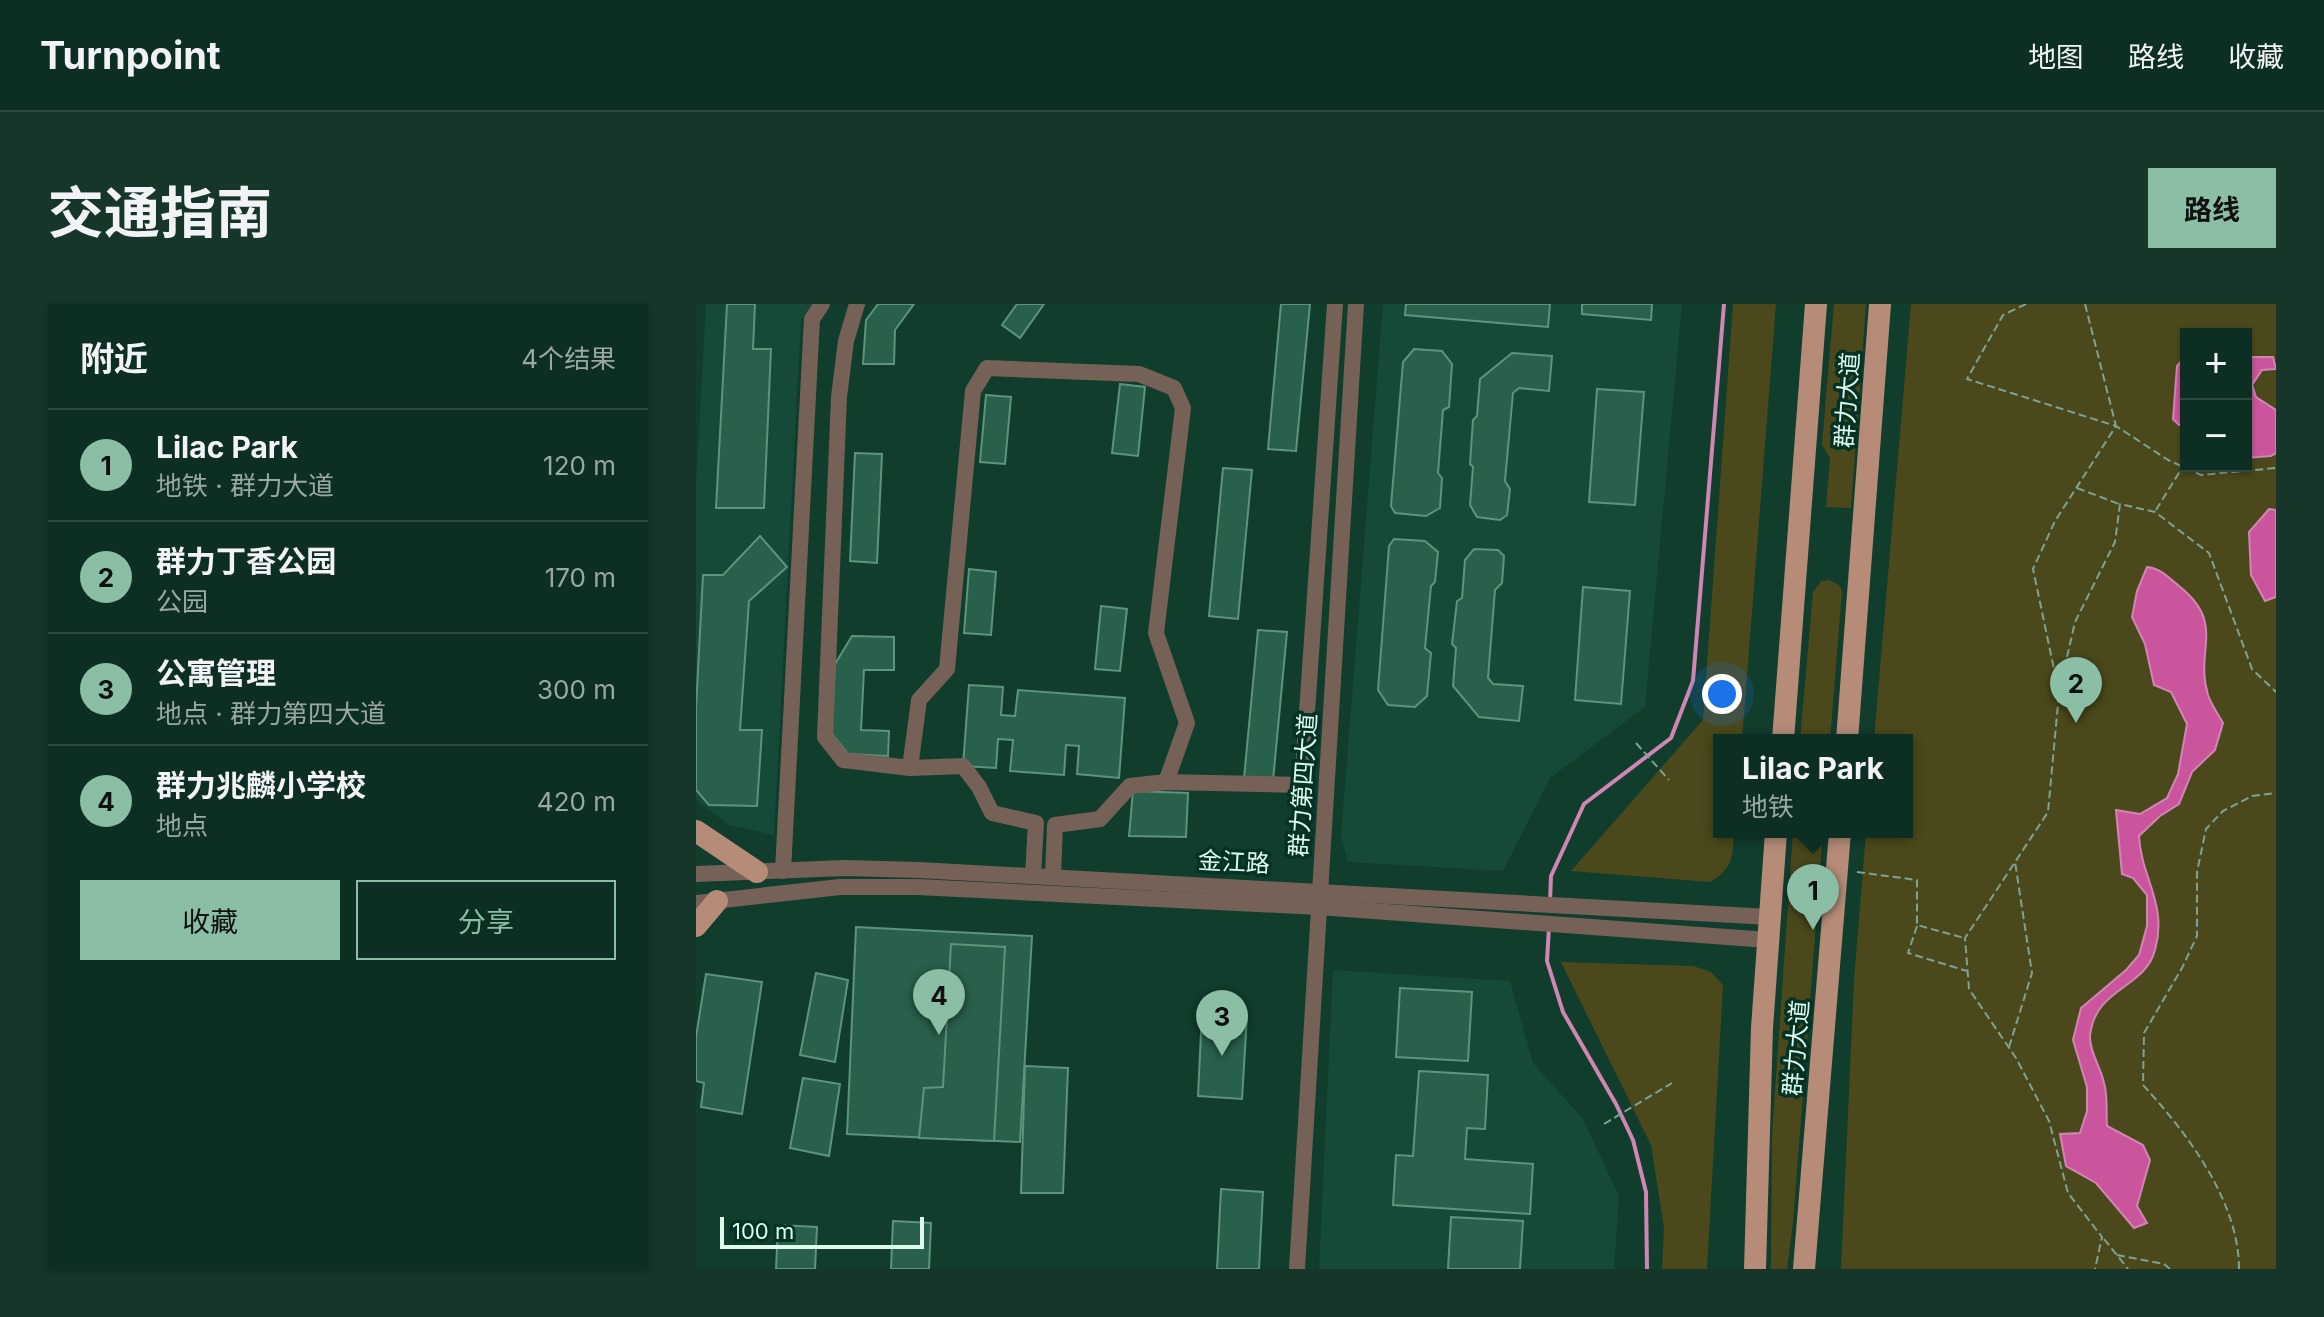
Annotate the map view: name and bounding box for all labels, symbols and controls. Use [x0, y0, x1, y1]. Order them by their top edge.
text: Turnpoint [40, 32, 221, 78]
text: 地图 [2028, 40, 2084, 74]
text: 路线 [2128, 40, 2184, 74]
text: 收藏 [2228, 40, 2284, 74]
button: 路线 [2148, 168, 2276, 248]
text: 交通指南 [48, 179, 272, 247]
map controls [2180, 328, 2252, 472]
button: + [2180, 328, 2252, 400]
text: 附近 [80, 338, 148, 379]
text: 4个结果 [521, 343, 616, 374]
street label: 群力大道 [1829, 351, 1865, 449]
button: − [2180, 400, 2252, 472]
text: Lilac Park [156, 429, 298, 465]
text: 1 [100, 450, 112, 481]
text: 120 m [543, 450, 616, 481]
text: 地铁 · 群力大道 [156, 470, 334, 501]
text: 群力丁香公园 [156, 543, 336, 579]
text: 2 [98, 562, 114, 593]
text: 170 m [545, 562, 616, 593]
text: 公园 [156, 586, 208, 617]
text: 公寓管理 [156, 655, 276, 691]
pin: 2 [2050, 657, 2102, 723]
text: 3 [98, 674, 114, 705]
text: 300 m [537, 674, 616, 705]
your location [1702, 674, 1742, 714]
text: 地点 · 群力第四大道 [156, 698, 386, 729]
street label: 群力第四大道 [1284, 712, 1322, 858]
popup [1713, 734, 1913, 838]
text: Lilac Park [1742, 750, 1884, 786]
text: 群力兆麟小学校 [156, 767, 366, 803]
text: 4 [97, 786, 115, 817]
text: 420 m [537, 786, 616, 817]
text: 地铁 [1742, 791, 1794, 822]
text: 地点 [156, 810, 208, 841]
street label: 金江路 [1197, 846, 1271, 878]
pin: 1 [1787, 864, 1839, 930]
button: 收藏 [80, 880, 340, 960]
button: 分享 [356, 880, 616, 960]
pin: 4 [913, 969, 965, 1035]
pin: 3 [1196, 990, 1248, 1056]
street label: 群力大道 [1777, 999, 1815, 1097]
scale bar [720, 1213, 924, 1249]
text: 100 m [732, 1218, 794, 1244]

